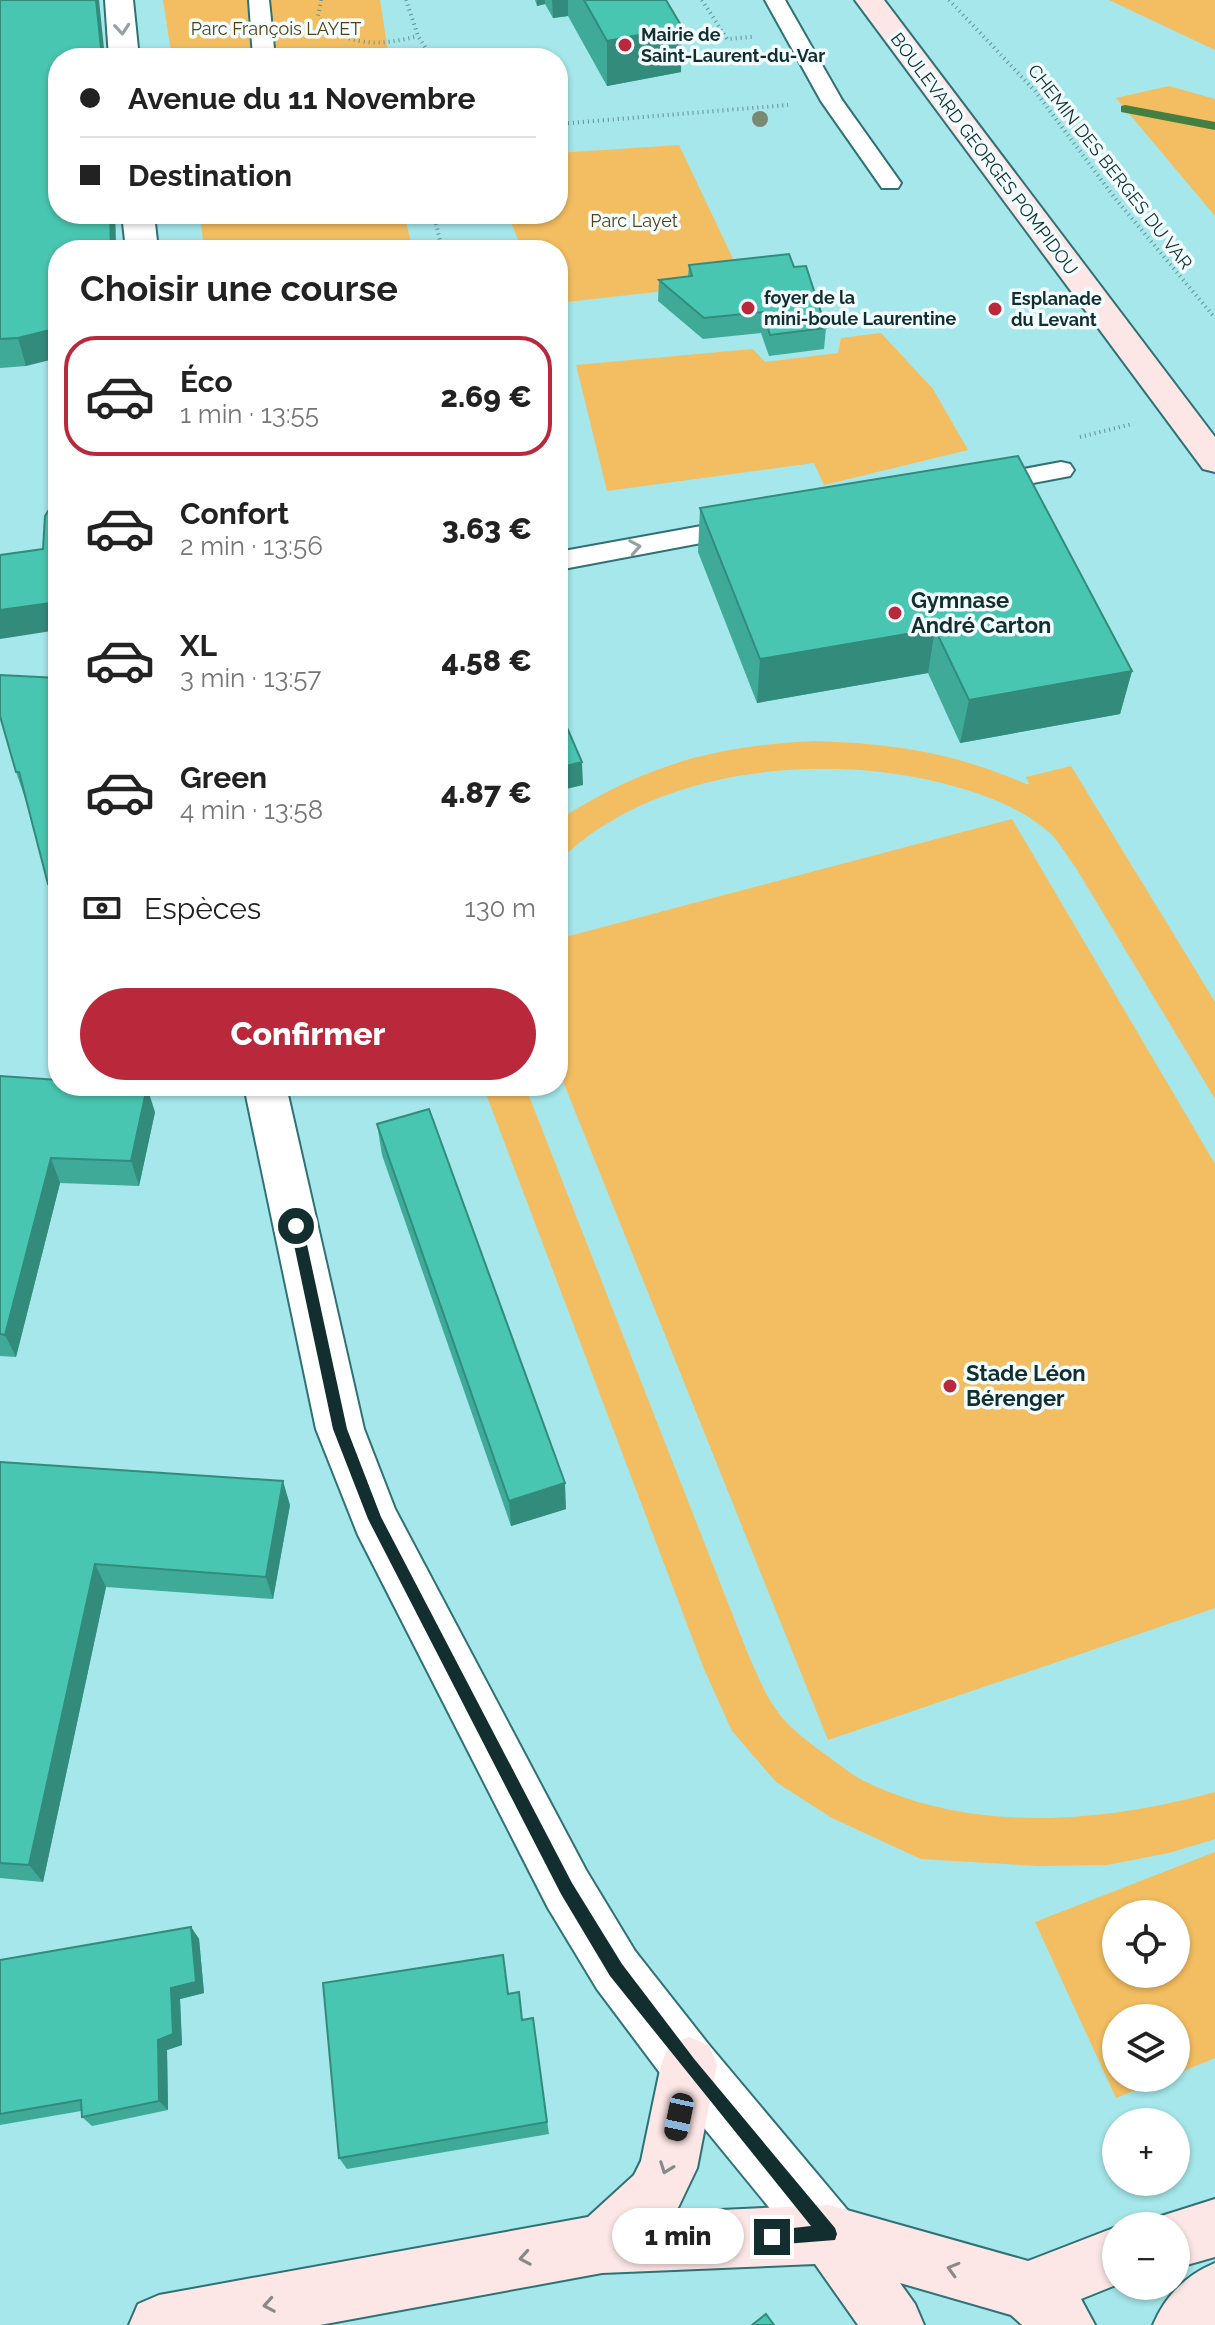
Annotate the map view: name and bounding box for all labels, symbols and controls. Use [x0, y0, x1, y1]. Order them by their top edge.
park label: Parc François LAYET [191, 18, 361, 39]
one-way arrow [113, 23, 130, 36]
place label: Mairie de Saint-Laurent-du-Var [641, 24, 825, 66]
street label: BOULEVARD GEORGES POMPIDOU [887, 29, 1082, 279]
marker: Mairie de Saint-Laurent-du-Var [616, 36, 634, 54]
street label: CHEMIN DES BERGES DU VAR [1024, 60, 1197, 273]
text: Avenue du 11 Novembre [128, 81, 475, 116]
text: Destination [128, 158, 292, 193]
park label: Parc Layet [590, 210, 678, 231]
text: Choisir une course [80, 267, 398, 309]
place label: foyer de la mini-boule Laurentine [764, 287, 956, 329]
place label: Esplanade du Levant [1011, 288, 1102, 330]
marker: foyer de la mini-boule Laurentine [739, 299, 757, 317]
marker: Esplanade du Levant [986, 300, 1004, 318]
icon: car [84, 360, 156, 432]
text: Éco [180, 364, 233, 399]
text: 2.69 € [441, 379, 532, 414]
text: 1 min · 13:55 [180, 399, 319, 429]
icon: car [84, 492, 156, 564]
text: Confort [180, 496, 289, 531]
text: 3.63 € [442, 511, 532, 546]
text: 2 min · 13:56 [180, 531, 323, 561]
one-way arrow [628, 540, 642, 557]
place label: Gymnase André Carton [911, 587, 1051, 638]
marker: Gymnase André Carton [886, 604, 904, 622]
icon: car [84, 624, 156, 696]
text: XL [180, 628, 217, 663]
text: 4.58 € [442, 643, 532, 678]
text: 3 min · 13:57 [180, 663, 321, 693]
icon: car [84, 756, 156, 828]
text: Green [180, 760, 267, 795]
text: 4.87 € [441, 775, 532, 810]
text: 4 min · 13:58 [180, 795, 323, 825]
icon: cash [80, 886, 124, 930]
text: Espèces [144, 891, 261, 926]
text: 130 m [465, 893, 536, 923]
button: Confirmer [80, 988, 536, 1080]
route start [278, 1208, 314, 1244]
place label: Stade Léon Bérenger [966, 1360, 1086, 1411]
marker: Stade Léon Bérenger [941, 1377, 959, 1395]
map controls [1102, 1900, 1190, 2300]
button: locate [1102, 1900, 1190, 1988]
button: layers [1102, 2004, 1190, 2092]
car [662, 2091, 696, 2143]
button: + [1102, 2108, 1190, 2196]
one-way arrow [659, 2160, 675, 2174]
callout: 1 min [612, 2209, 744, 2265]
button: − [1102, 2212, 1190, 2300]
route end [754, 2219, 790, 2255]
text: 1 min [645, 2221, 711, 2251]
one-way arrow [518, 2249, 532, 2266]
one-way arrow [946, 2262, 960, 2278]
one-way arrow [262, 2295, 276, 2312]

